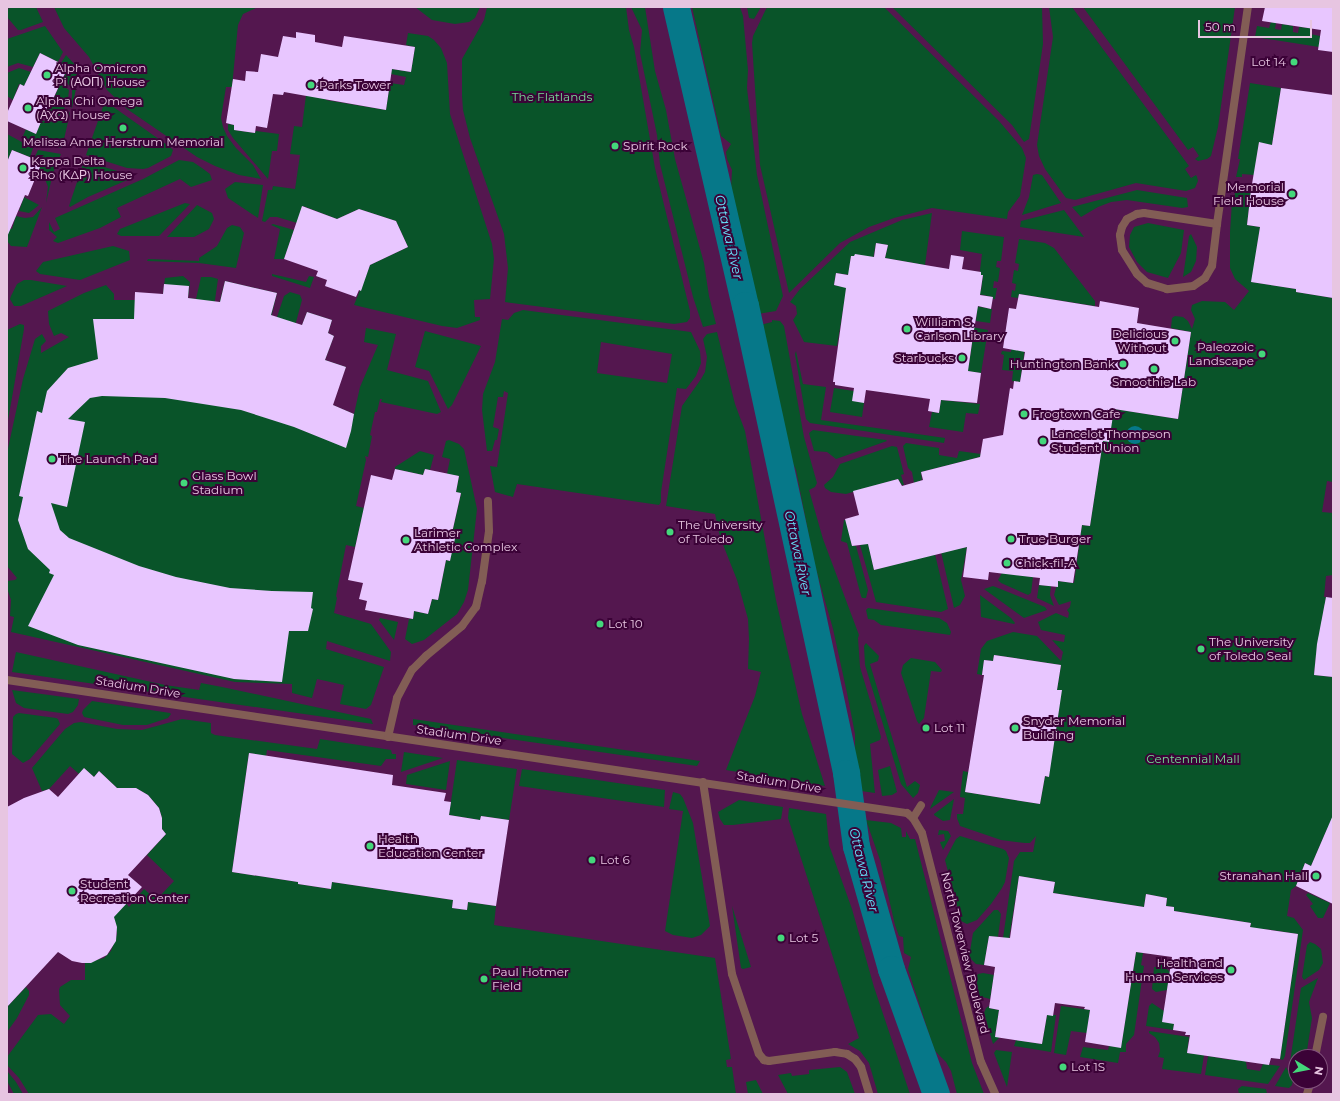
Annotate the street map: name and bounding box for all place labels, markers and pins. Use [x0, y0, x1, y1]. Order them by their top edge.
place label: Lot 14 [1251, 55, 1286, 69]
marker: Lot 14 [1289, 57, 1299, 67]
place label: Alpha Omicron Pi (ΑΟΠ) House [55, 61, 146, 89]
marker: Alpha Omicron Pi (ΑΟΠ) House [42, 70, 52, 80]
place label: Parks Tower [319, 78, 391, 92]
marker: Parks Tower [306, 80, 316, 90]
place label: Alpha Chi Omega (ΑΧΩ) House [36, 94, 143, 122]
marker: Alpha Chi Omega (ΑΧΩ) House [23, 103, 33, 113]
marker: Melissa Anne Herstrum Memorial [118, 123, 128, 133]
place label: Melissa Anne Herstrum Memorial [23, 135, 223, 149]
place label: Spirit Rock [623, 139, 688, 153]
marker: Spirit Rock [610, 141, 620, 151]
place label: Kappa Delta Rho (ΚΔΡ) House [31, 154, 133, 182]
marker: Kappa Delta Rho (ΚΔΡ) House [18, 163, 28, 173]
place label: Memorial Field House [1213, 180, 1284, 208]
marker: Memorial Field House [1287, 189, 1297, 199]
place label: William S. Carlson Library [915, 315, 1004, 343]
marker: William S. Carlson Library [902, 324, 912, 334]
place label: Delicious Without [1112, 327, 1167, 355]
marker: Delicious Without [1170, 336, 1180, 346]
place label: Paleozoic Landscape [1189, 340, 1254, 368]
marker: Paleozoic Landscape [1257, 349, 1267, 359]
place label: Starbucks [894, 351, 954, 365]
marker: Starbucks [957, 353, 967, 363]
place label: Huntington Bank [1010, 357, 1115, 371]
marker: Huntington Bank [1118, 359, 1128, 369]
marker: Smoothie Lab [1149, 364, 1159, 374]
place label: Smoothie Lab [1112, 375, 1196, 389]
place label: Frogtown Cafe [1032, 407, 1120, 421]
marker: Frogtown Cafe [1019, 409, 1029, 419]
place label: Lancelot Thompson Student Union [1051, 427, 1171, 455]
marker: Lancelot Thompson Student Union [1038, 436, 1048, 446]
place label: The Launch Pad [60, 452, 157, 466]
marker: The Launch Pad [47, 454, 57, 464]
place label: Glass Bowl Stadium [192, 469, 257, 497]
marker: Glass Bowl Stadium [179, 478, 189, 488]
place label: The University of Toledo [678, 518, 763, 546]
place label: Larimer Athletic Complex [414, 526, 517, 554]
marker: The University of Toledo [665, 527, 675, 537]
place label: True Burger [1019, 532, 1091, 546]
marker: True Burger [1006, 534, 1016, 544]
marker: Larimer Athletic Complex [401, 535, 411, 545]
place label: Chick-fil-A [1015, 556, 1077, 570]
marker: Chick-fil-A [1002, 558, 1012, 568]
place label: Lot 10 [608, 617, 643, 631]
marker: Lot 10 [595, 619, 605, 629]
place label: The University of Toledo Seal [1209, 635, 1294, 663]
marker: The University of Toledo Seal [1196, 644, 1206, 654]
place label: Snyder Memorial Building [1023, 714, 1125, 742]
place label: Lot 11 [934, 721, 965, 735]
marker: Lot 11 [921, 723, 931, 733]
marker: Snyder Memorial Building [1010, 723, 1020, 733]
place label: Health Education Center [378, 832, 483, 860]
marker: Health Education Center [365, 841, 375, 851]
place label: Lot 6 [600, 853, 630, 867]
marker: Lot 6 [587, 855, 597, 865]
place label: Stranahan Hall [1219, 869, 1308, 883]
marker: Stranahan Hall [1311, 871, 1321, 881]
place label: Student Recreation Center [80, 877, 189, 905]
marker: Student Recreation Center [67, 886, 77, 896]
place label: Lot 5 [789, 931, 818, 945]
marker: Lot 5 [776, 933, 786, 943]
place label: Health and Human Services [1125, 956, 1223, 984]
place label: Paul Hotmer Field [492, 965, 569, 993]
marker: Health and Human Services [1226, 965, 1236, 975]
marker: Paul Hotmer Field [479, 974, 489, 984]
place label: Lot 1S [1071, 1060, 1105, 1074]
marker: Lot 1S [1058, 1062, 1068, 1072]

